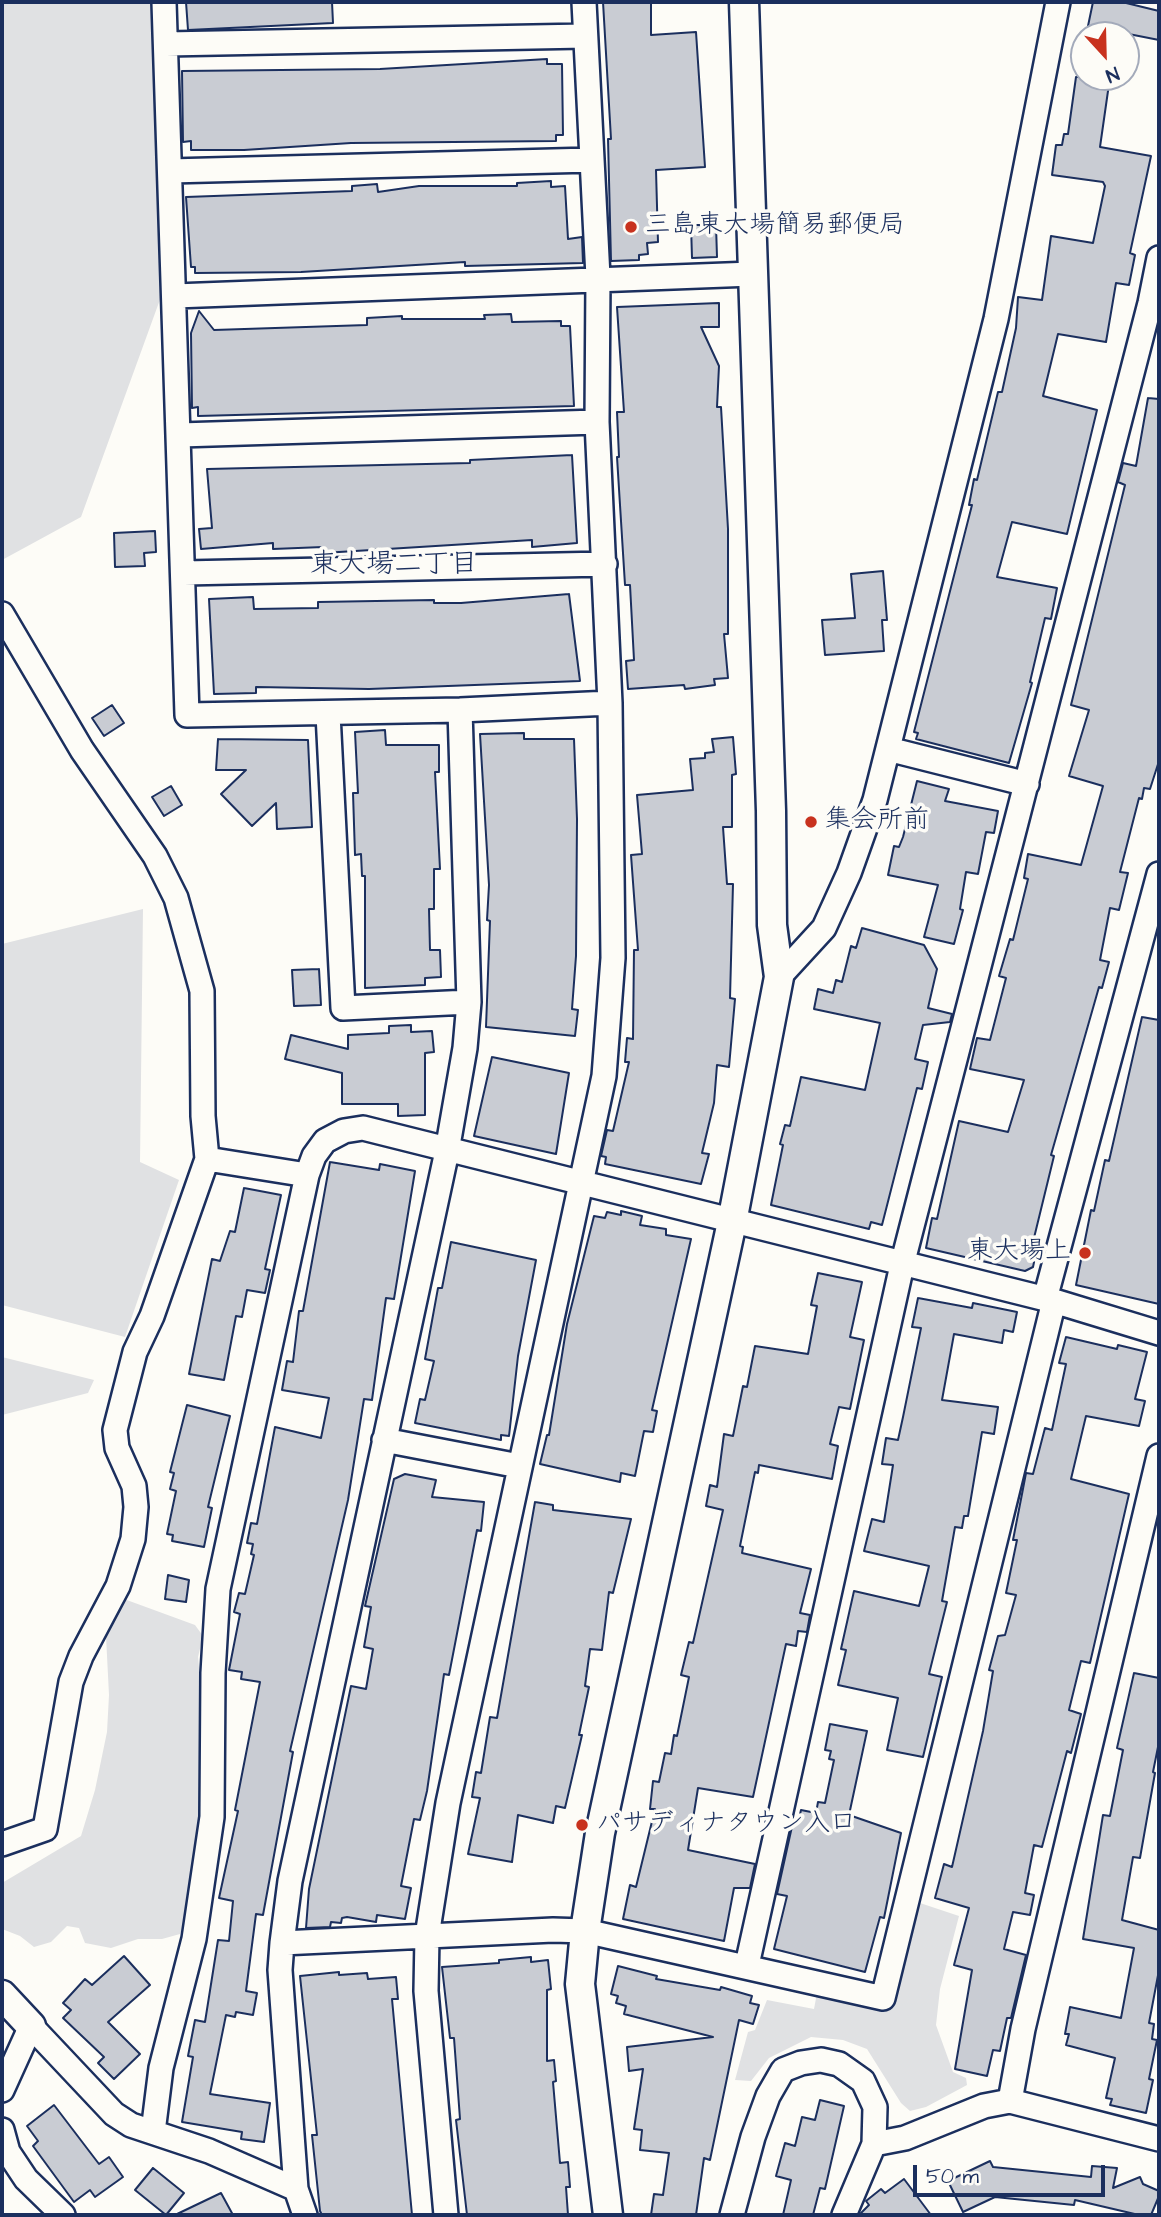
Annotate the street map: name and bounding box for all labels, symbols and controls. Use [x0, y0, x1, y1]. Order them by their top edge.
north arrow [1070, 21, 1140, 91]
text: N [1102, 59, 1123, 89]
place label: 三島東大場簡易郵便局 [645, 211, 905, 243]
marker: 三島東大場簡易郵便局 [623, 219, 639, 235]
district label: 東大場二丁目 [310, 549, 478, 583]
place label: 集会所前 [825, 806, 929, 838]
marker: 集会所前 [803, 814, 819, 830]
place label: 東大場上 [967, 1237, 1071, 1269]
marker: 東大場上 [1077, 1245, 1093, 1261]
place label: パサディナタウン入口 [596, 1809, 856, 1841]
marker: パサディナタウン入口 [574, 1817, 590, 1833]
scale bar [916, 2150, 1108, 2194]
text: 50 m [926, 2162, 979, 2191]

